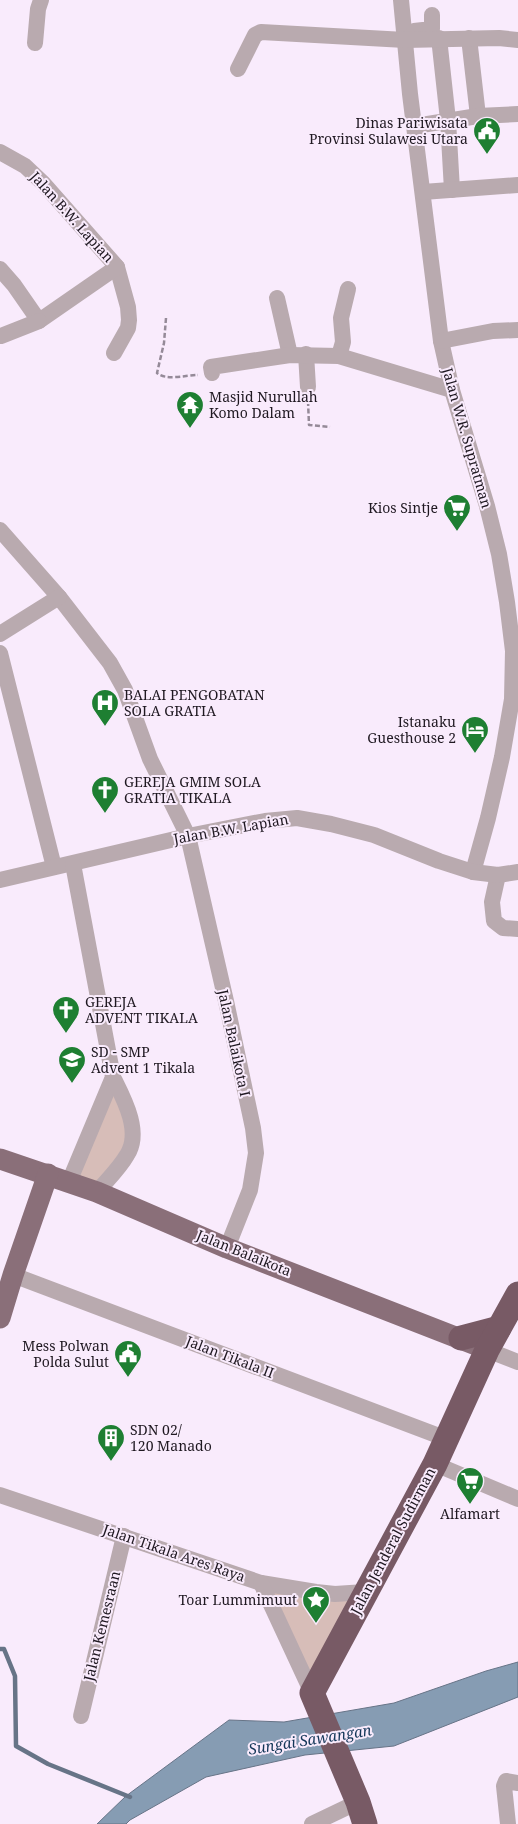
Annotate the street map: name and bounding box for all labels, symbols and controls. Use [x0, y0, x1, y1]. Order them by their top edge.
place label: Dinas Pariwisata Provinsi Sulawesi Utara [309, 113, 468, 148]
public building icon: Dinas Pariwisata Provinsi Sulawesi Utara [472, 116, 502, 155]
street label: Jalan B.W. Lapian [26, 166, 118, 266]
street label: Jalan W.R. Supratman [438, 364, 497, 510]
place label: Masjid Nurullah Komo Dalam [209, 387, 318, 422]
temple icon: Masjid Nurullah Komo Dalam [175, 390, 205, 429]
supermarket icon: Kios Sintje [442, 493, 472, 532]
place label: Kios Sintje [368, 498, 438, 517]
place label: BALAI PENGOBATAN SOLA GRATIA [124, 685, 265, 720]
hospital icon: BALAI PENGOBATAN SOLA GRATIA [90, 688, 120, 727]
place label: Istanaku Guesthouse 2 [367, 712, 456, 747]
hotel icon: Istanaku Guesthouse 2 [460, 715, 490, 754]
place label: GEREJA GMIM SOLA GRATIA TIKALA [124, 772, 261, 807]
church icon: GEREJA GMIM SOLA GRATIA TIKALA [90, 775, 120, 814]
street label: Jalan B.W. Lapian [171, 809, 290, 848]
street label: Jalan Balaikota I [214, 987, 255, 1098]
place label: GEREJA ADVENT TIKALA [85, 992, 198, 1027]
church icon: GEREJA ADVENT TIKALA [51, 995, 81, 1034]
place label: SD - SMP Advent 1 Tikala [91, 1042, 195, 1077]
school or university icon: SD - SMP Advent 1 Tikala [57, 1045, 87, 1084]
street label: Jalan Balaikota [193, 1225, 294, 1280]
street label: Jalan Tikala II [182, 1331, 277, 1382]
place label: Mess Polwan Polda Sulut [22, 1336, 109, 1371]
public building icon: Mess Polwan Polda Sulut [113, 1339, 143, 1378]
place label: SDN 02/ 120 Manado [130, 1420, 212, 1455]
building icon: SDN 02/ 120 Manado [96, 1423, 126, 1462]
street label: Jalan Jenderal Sudirman [345, 1464, 439, 1618]
supermarket icon: Alfamart [455, 1466, 485, 1505]
place label: Alfamart [440, 1504, 500, 1523]
street label: Jalan Tikala Ares Raya [100, 1519, 248, 1586]
street label: Jalan Kemesraan [78, 1569, 124, 1684]
place icon: Toar Lummimuut [301, 1585, 331, 1624]
place label: Toar Lummimuut [178, 1590, 297, 1609]
water label: Sungai Sawangan [247, 1719, 373, 1759]

